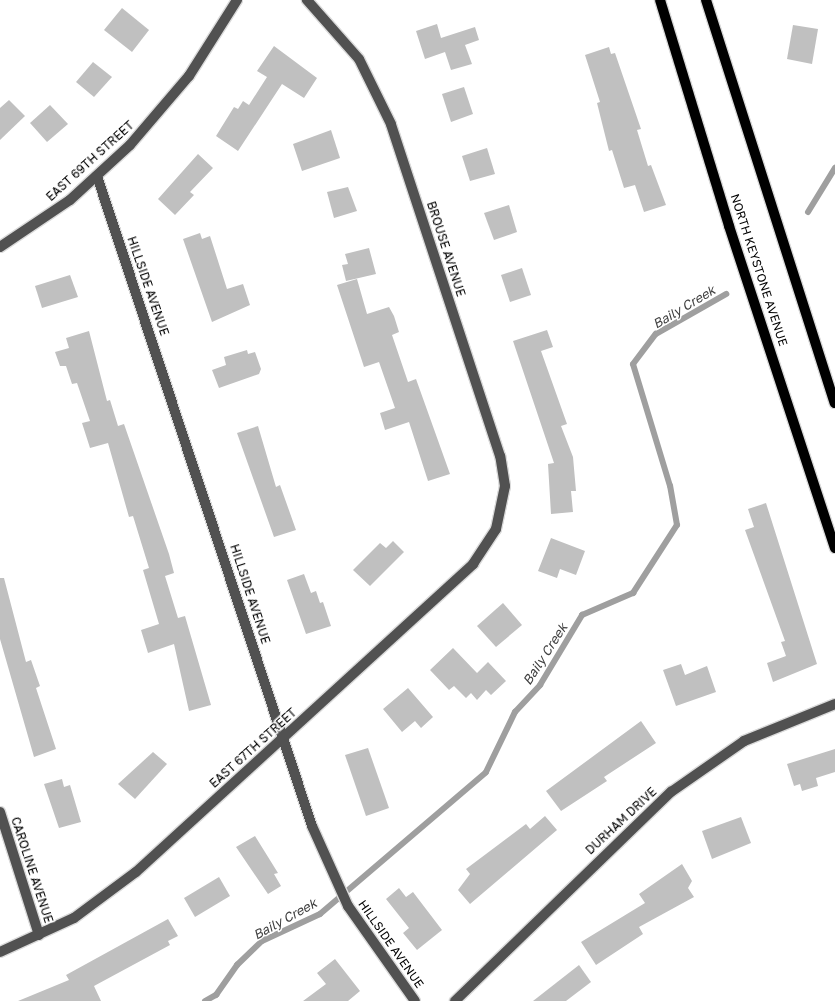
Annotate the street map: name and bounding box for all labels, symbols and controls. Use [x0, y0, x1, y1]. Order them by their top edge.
street label: EAST 69TH STREET [43, 118, 137, 204]
street label: NORTH KEYSTONE AVENUE [728, 192, 790, 348]
street label: BROUSE AVENUE [424, 200, 468, 298]
street label: HILLSIDE AVENUE [124, 234, 172, 338]
water label: Baily Creek [650, 282, 718, 332]
street label: HILLSIDE AVENUE [227, 542, 273, 646]
water label: Baily Creek [519, 620, 571, 688]
street label: EAST 67TH STREET [207, 705, 299, 791]
street label: DURHAM DRIVE [583, 785, 659, 857]
street label: CAROLINE AVENUE [8, 815, 56, 925]
water label: Baily Creek [251, 895, 319, 943]
street label: HILLSIDE AVENUE [355, 897, 427, 991]

